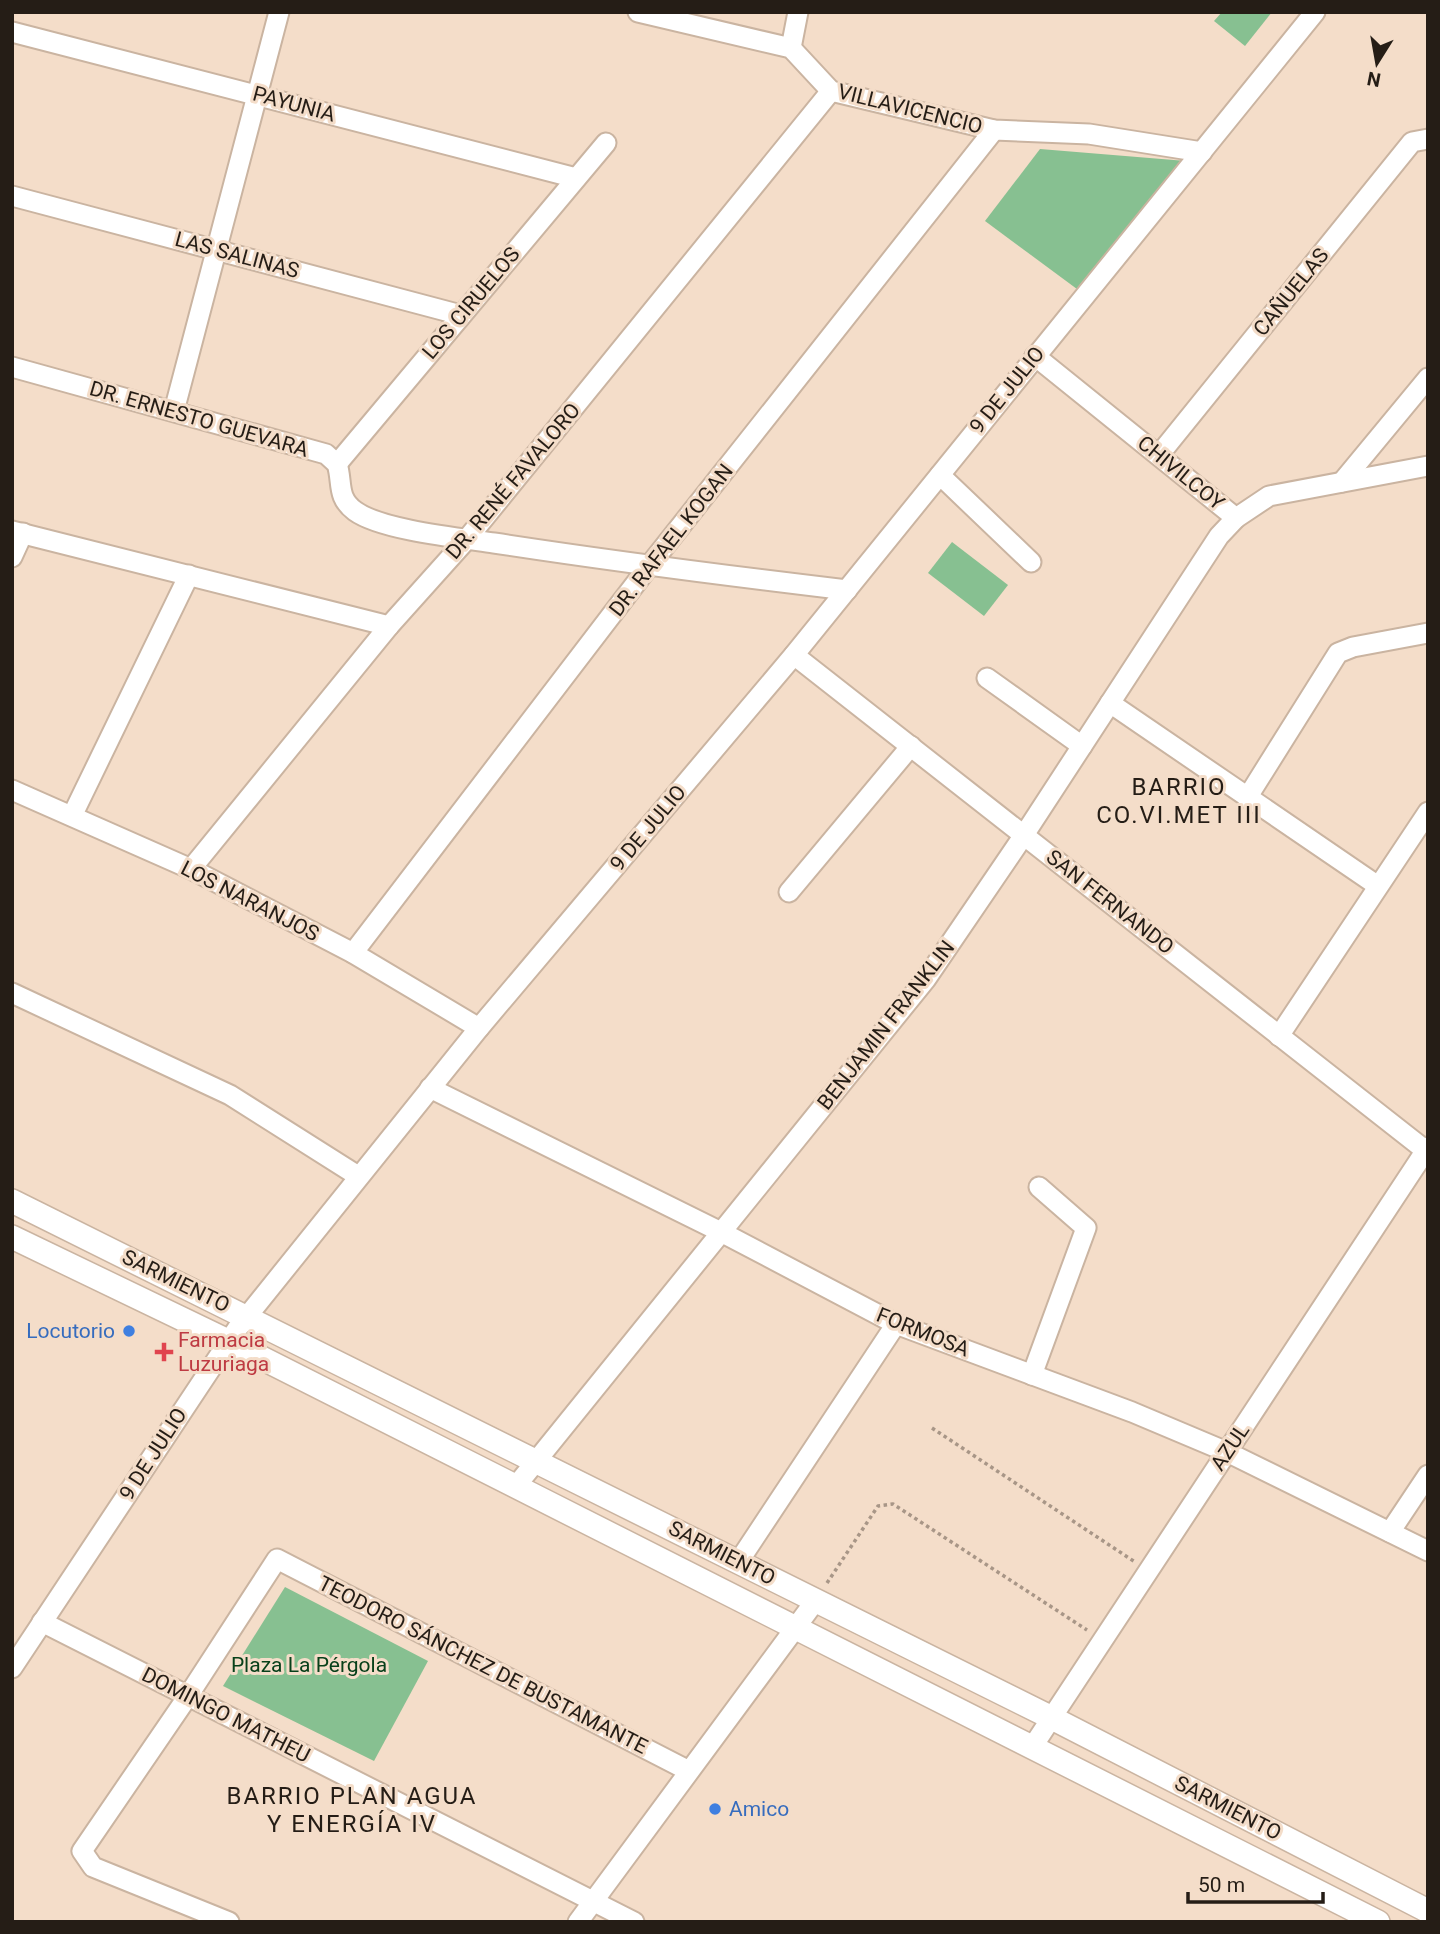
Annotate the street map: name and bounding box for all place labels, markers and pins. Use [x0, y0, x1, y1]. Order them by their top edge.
place label: Locutorio [26, 1319, 115, 1343]
marker: Locutorio [121, 1323, 137, 1339]
place label: Farmacia Luzuriaga [178, 1328, 269, 1376]
marker: Farmacia Luzuriaga [156, 1344, 172, 1360]
place label: Amico [729, 1797, 789, 1821]
marker: Amico [707, 1801, 723, 1817]

